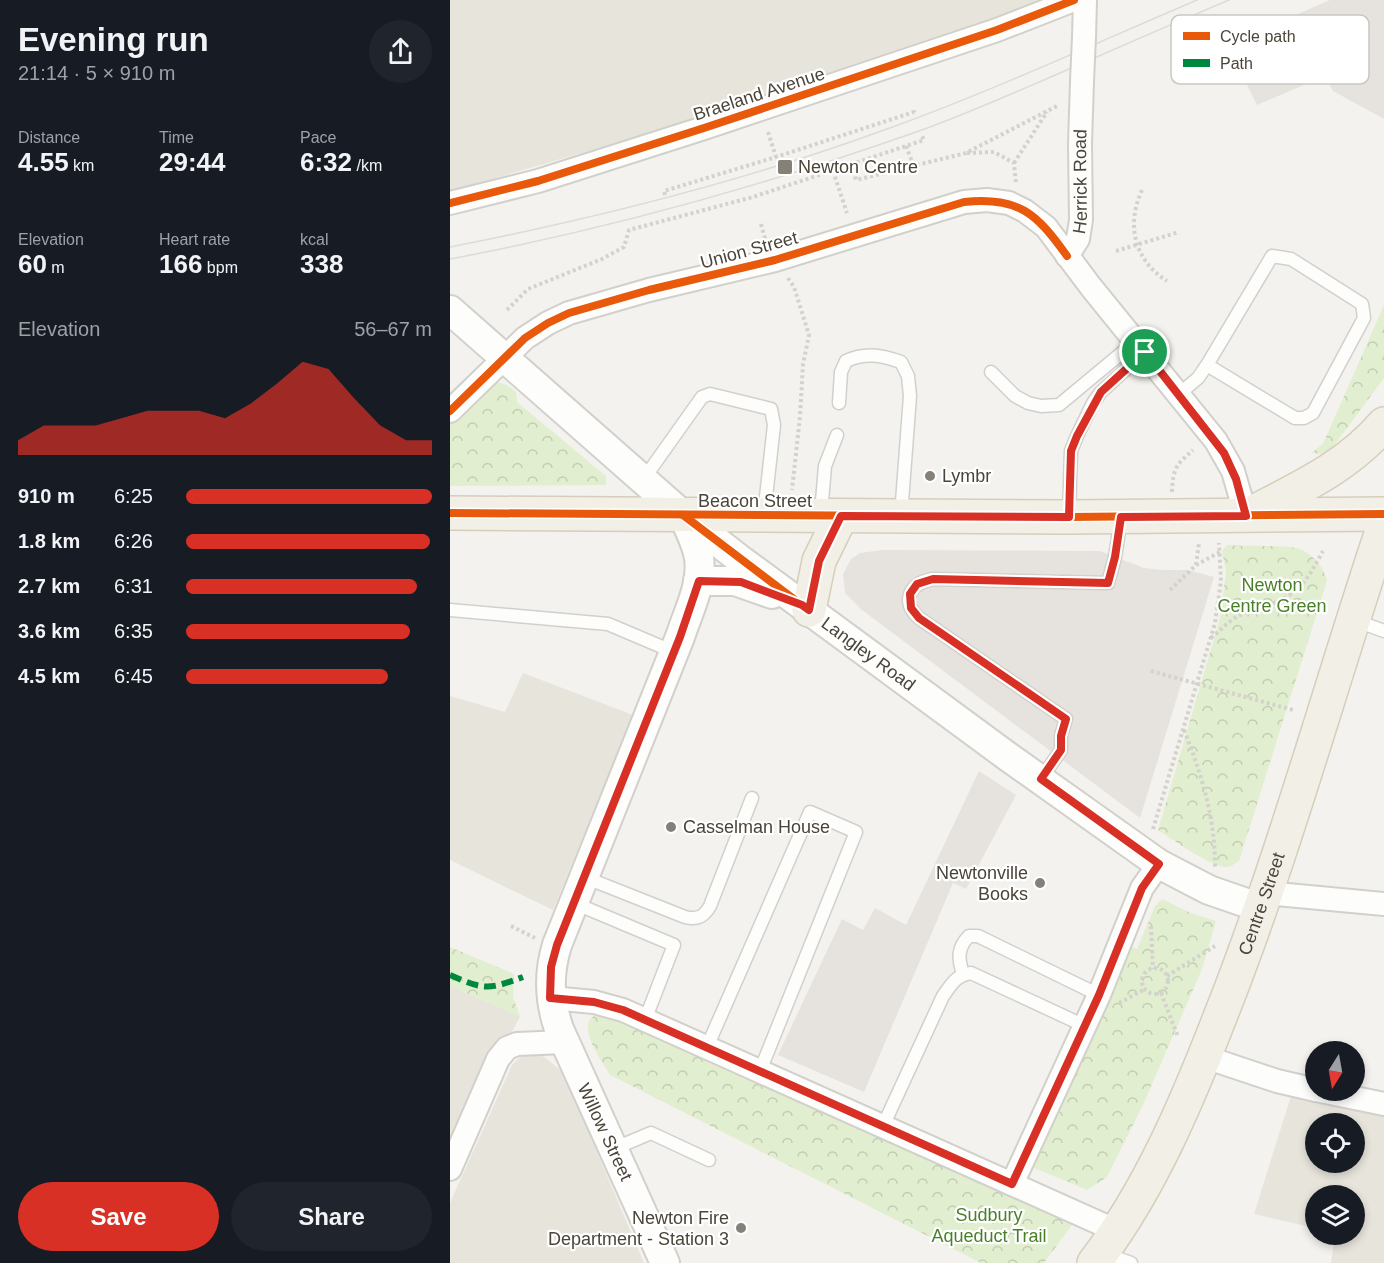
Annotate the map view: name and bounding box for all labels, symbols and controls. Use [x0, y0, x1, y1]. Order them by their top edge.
legend [1171, 15, 1369, 84]
button: share [369, 20, 432, 83]
text: Evening run [18, 21, 209, 58]
text: Cycle path [1220, 28, 1296, 45]
text: Path [1220, 55, 1253, 72]
text: 21:14 · 5 × 910 m [18, 62, 175, 84]
street label: Braeland Avenue [691, 63, 827, 125]
text: Distance [18, 129, 80, 146]
text: Time [159, 129, 194, 146]
text: Pace [300, 129, 336, 146]
street label: Herrick Road [1069, 129, 1091, 235]
text: 4.55 [18, 147, 69, 177]
text: 29:44 [159, 147, 226, 177]
text: 6:32 [300, 147, 352, 177]
text: km [69, 157, 94, 174]
text: /km [352, 157, 382, 174]
place label: Newton Centre [798, 157, 918, 177]
marker: Newton Centre [776, 158, 794, 176]
street label: Union Street [698, 227, 800, 273]
text: Elevation [18, 231, 84, 248]
text: Heart rate [159, 231, 230, 248]
text: kcal [300, 231, 328, 248]
text: 60 [18, 249, 47, 279]
text: 166 [159, 249, 202, 279]
text: 338 [300, 249, 343, 279]
text: m [47, 259, 65, 276]
text: bpm [202, 259, 238, 276]
text: Elevation [18, 318, 100, 340]
text: 56–67 m [354, 318, 432, 340]
pin [1119, 326, 1170, 377]
icon: arrive [1128, 335, 1161, 368]
place label: Lymbr [942, 466, 991, 486]
marker: Lymbr [923, 469, 937, 483]
text: 910 m [18, 485, 75, 507]
text: 6:25 [114, 485, 153, 507]
street label: Beacon Street [698, 491, 812, 511]
text: 1.8 km [18, 530, 80, 552]
text: 6:26 [114, 530, 153, 552]
text: 2.7 km [18, 575, 80, 597]
text: 6:31 [114, 575, 153, 597]
park label: Newton Centre Green [1217, 575, 1327, 616]
street label: Langley Road [818, 613, 919, 695]
text: 3.6 km [18, 620, 80, 642]
text: 6:35 [114, 620, 153, 642]
text: 4.5 km [18, 665, 80, 687]
text: 6:45 [114, 665, 153, 687]
place label: Casselman House [683, 817, 830, 837]
marker: Casselman House [664, 820, 678, 834]
street label: Centre Street [1235, 850, 1289, 958]
place label: Newtonville Books [936, 863, 1028, 904]
marker: Newtonville Books [1033, 876, 1047, 890]
north arrow [1305, 1041, 1365, 1101]
map controls [1305, 1041, 1365, 1245]
street label: Willow Street [574, 1080, 636, 1184]
button: locate [1305, 1113, 1365, 1173]
button: Save [18, 1182, 219, 1251]
button: Share [231, 1182, 432, 1251]
button: layers [1305, 1185, 1365, 1245]
park label: Sudbury Aqueduct Trail [931, 1205, 1047, 1246]
place label: Newton Fire Department - Station 3 [548, 1208, 729, 1249]
marker: Newton Fire Department - Station 3 [734, 1221, 748, 1235]

